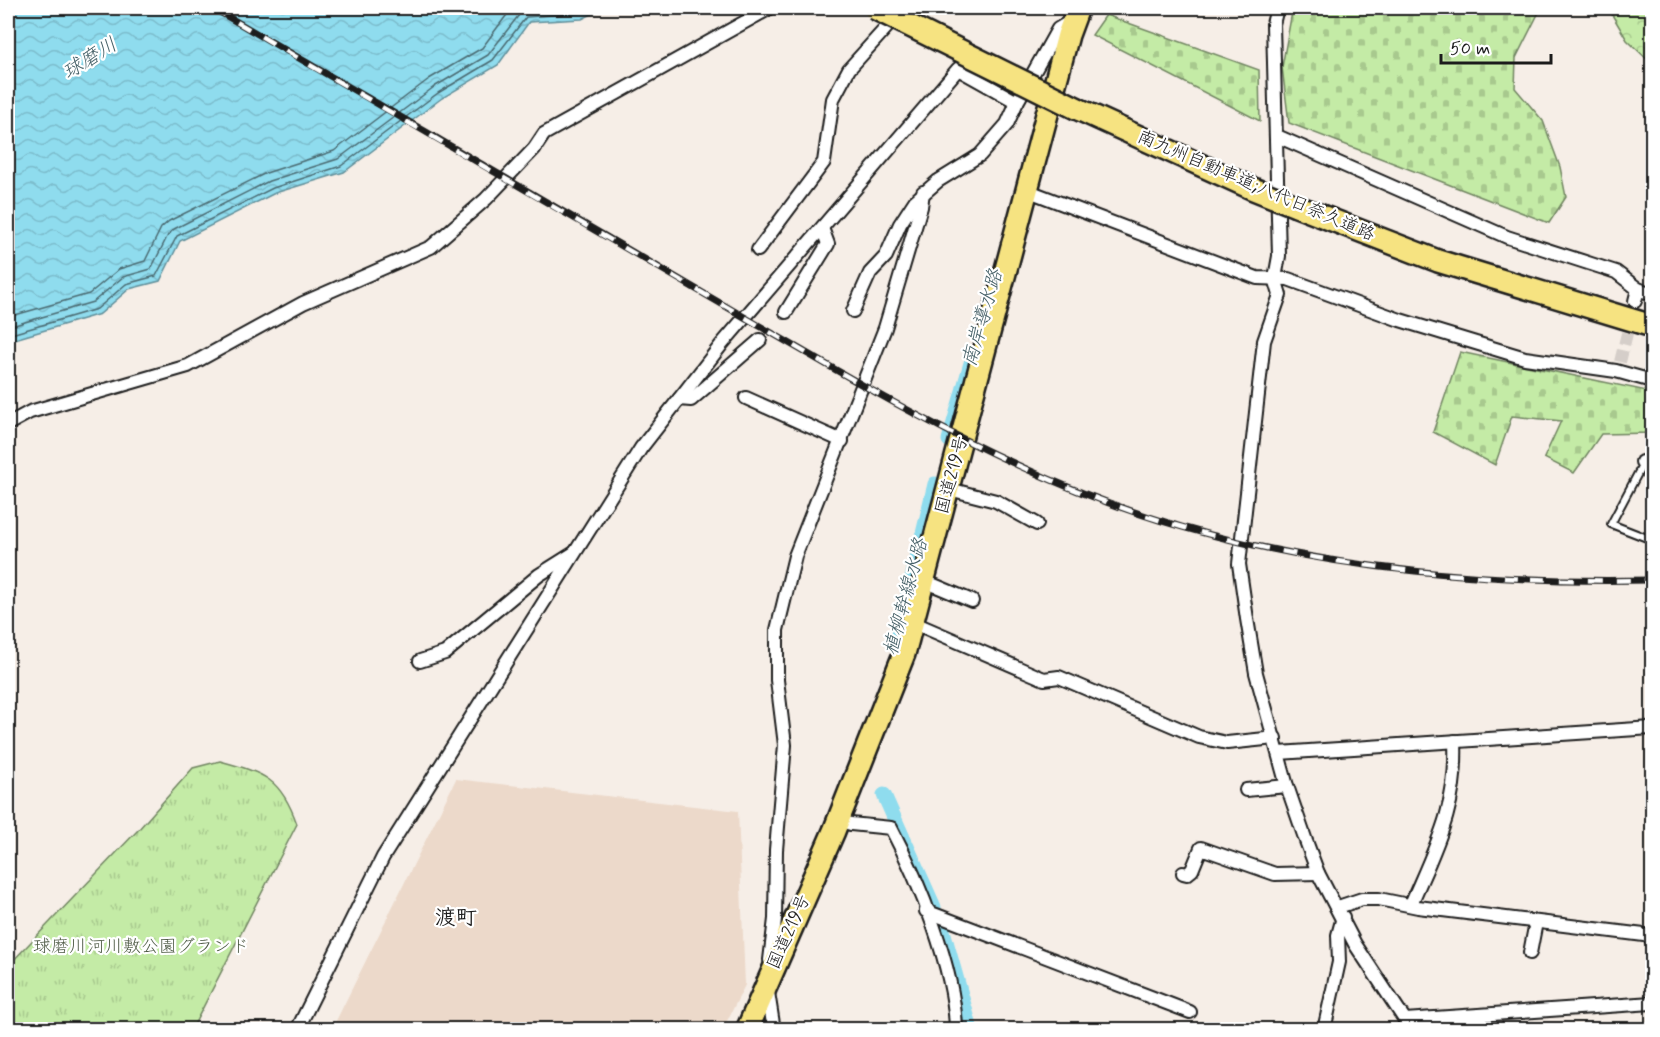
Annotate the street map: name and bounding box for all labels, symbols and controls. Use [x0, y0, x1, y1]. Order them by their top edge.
scale bar [1441, 27, 1550, 65]
water label: 球磨川 [57, 32, 123, 86]
text: 50 m [1450, 37, 1490, 61]
street label: 南九州自動車道;八代日奈久道路 [1133, 125, 1379, 247]
water label: 南岸導水路 [956, 265, 1010, 370]
street label: 国道219号 [930, 433, 974, 517]
water label: 植柳幹線水路 [877, 535, 935, 658]
street label: 国道219号 [762, 891, 816, 973]
district label: 渡町 [435, 904, 477, 932]
park label: 球磨川河川敷公園グランド [33, 935, 249, 959]

